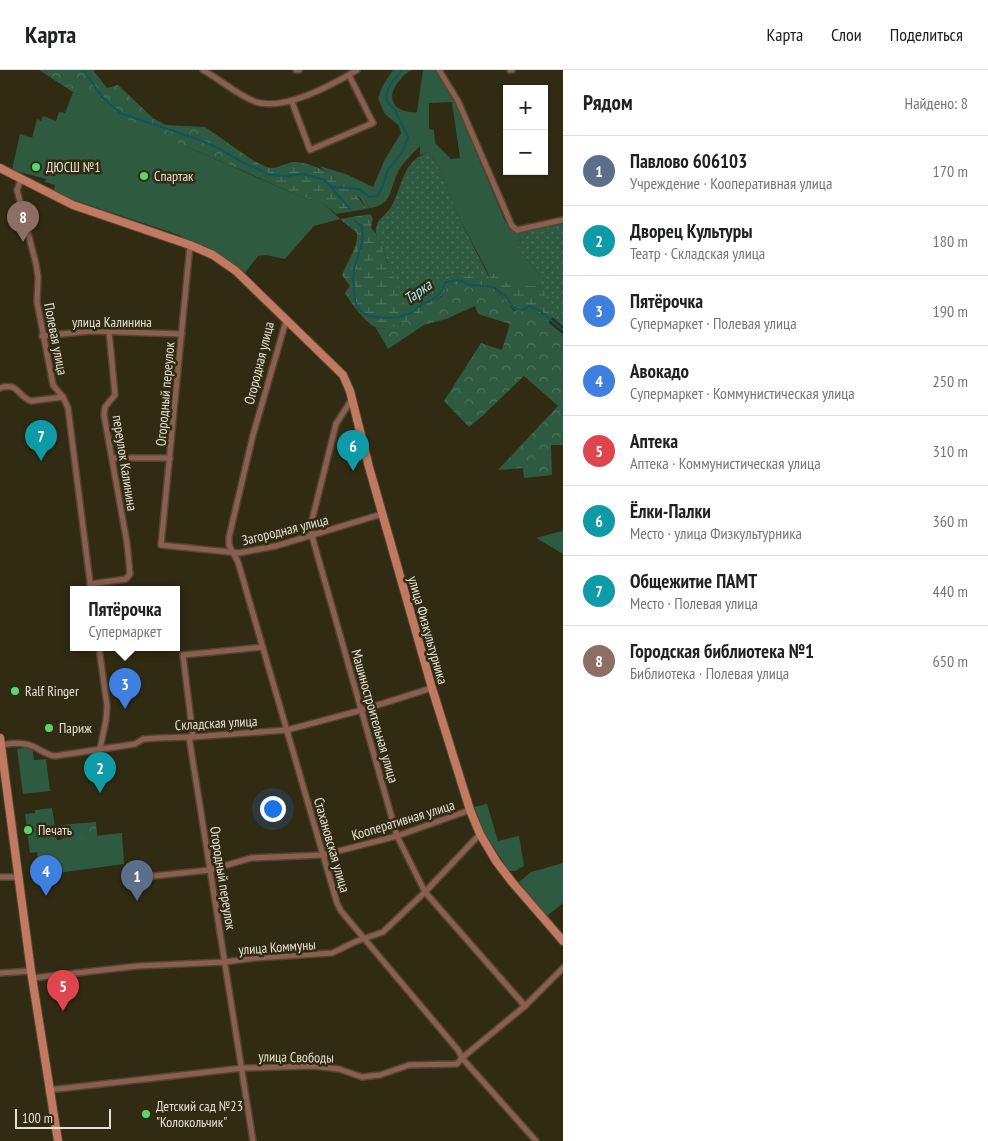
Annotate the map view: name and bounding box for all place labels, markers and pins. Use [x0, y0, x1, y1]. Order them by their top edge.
place label: ДЮСШ №1 [46, 158, 101, 176]
marker: ДЮСШ №1 [30, 161, 42, 173]
place label: Спартак [154, 167, 194, 185]
marker: Спартак [138, 170, 150, 182]
pin: 8 [7, 201, 39, 242]
pin: 7 [25, 420, 57, 461]
pin: 6 [337, 430, 369, 471]
pin: 3 [109, 668, 141, 709]
place label: Ralf Ringer [25, 682, 79, 700]
marker: Ralf Ringer [9, 685, 21, 697]
place label: Париж [59, 719, 92, 737]
marker: Париж [43, 722, 55, 734]
pin: 2 [84, 752, 116, 793]
place label: Печать [38, 821, 72, 839]
marker: Печать [22, 824, 34, 836]
pin: 4 [30, 855, 62, 896]
pin: 1 [121, 860, 153, 901]
pin: 5 [47, 970, 79, 1011]
place label: Детский сад №23 "Колокольчик" [156, 1097, 243, 1131]
marker: Детский сад №23 "Колокольчик" [140, 1108, 152, 1120]

